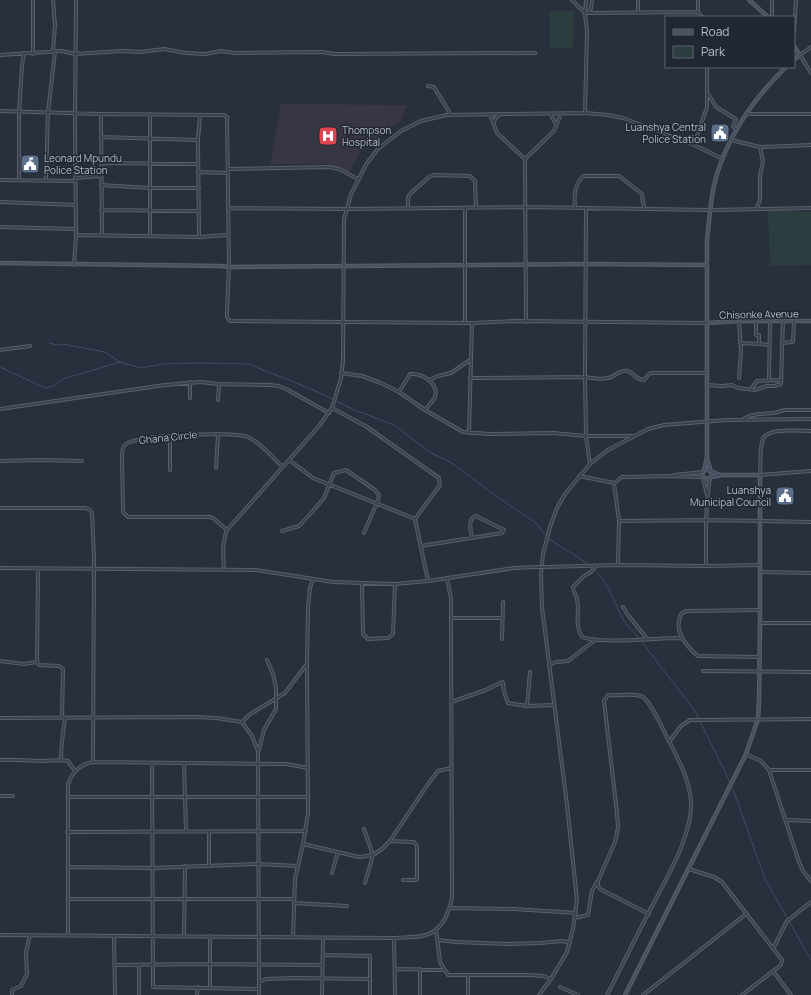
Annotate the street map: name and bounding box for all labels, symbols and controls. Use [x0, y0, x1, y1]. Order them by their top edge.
legend [665, 16, 795, 68]
text: Road [701, 23, 729, 40]
text: Park [701, 43, 726, 60]
place label: Luanshya Central Police Station [626, 120, 706, 146]
public building icon: Luanshya Central Police Station [709, 122, 731, 144]
place label: Thompson Hospital [342, 123, 391, 149]
hospital icon: Thompson Hospital [317, 125, 339, 147]
place label: Leonard Mpundu Police Station [44, 151, 122, 177]
public building icon: Leonard Mpundu Police Station [19, 153, 41, 175]
street label: Chisonke Avenue [719, 306, 799, 322]
street label: Ghana Circle [138, 427, 198, 447]
place label: Luanshya Municipal Council [690, 483, 771, 509]
public building icon: Luanshya Municipal Council [774, 485, 796, 507]

